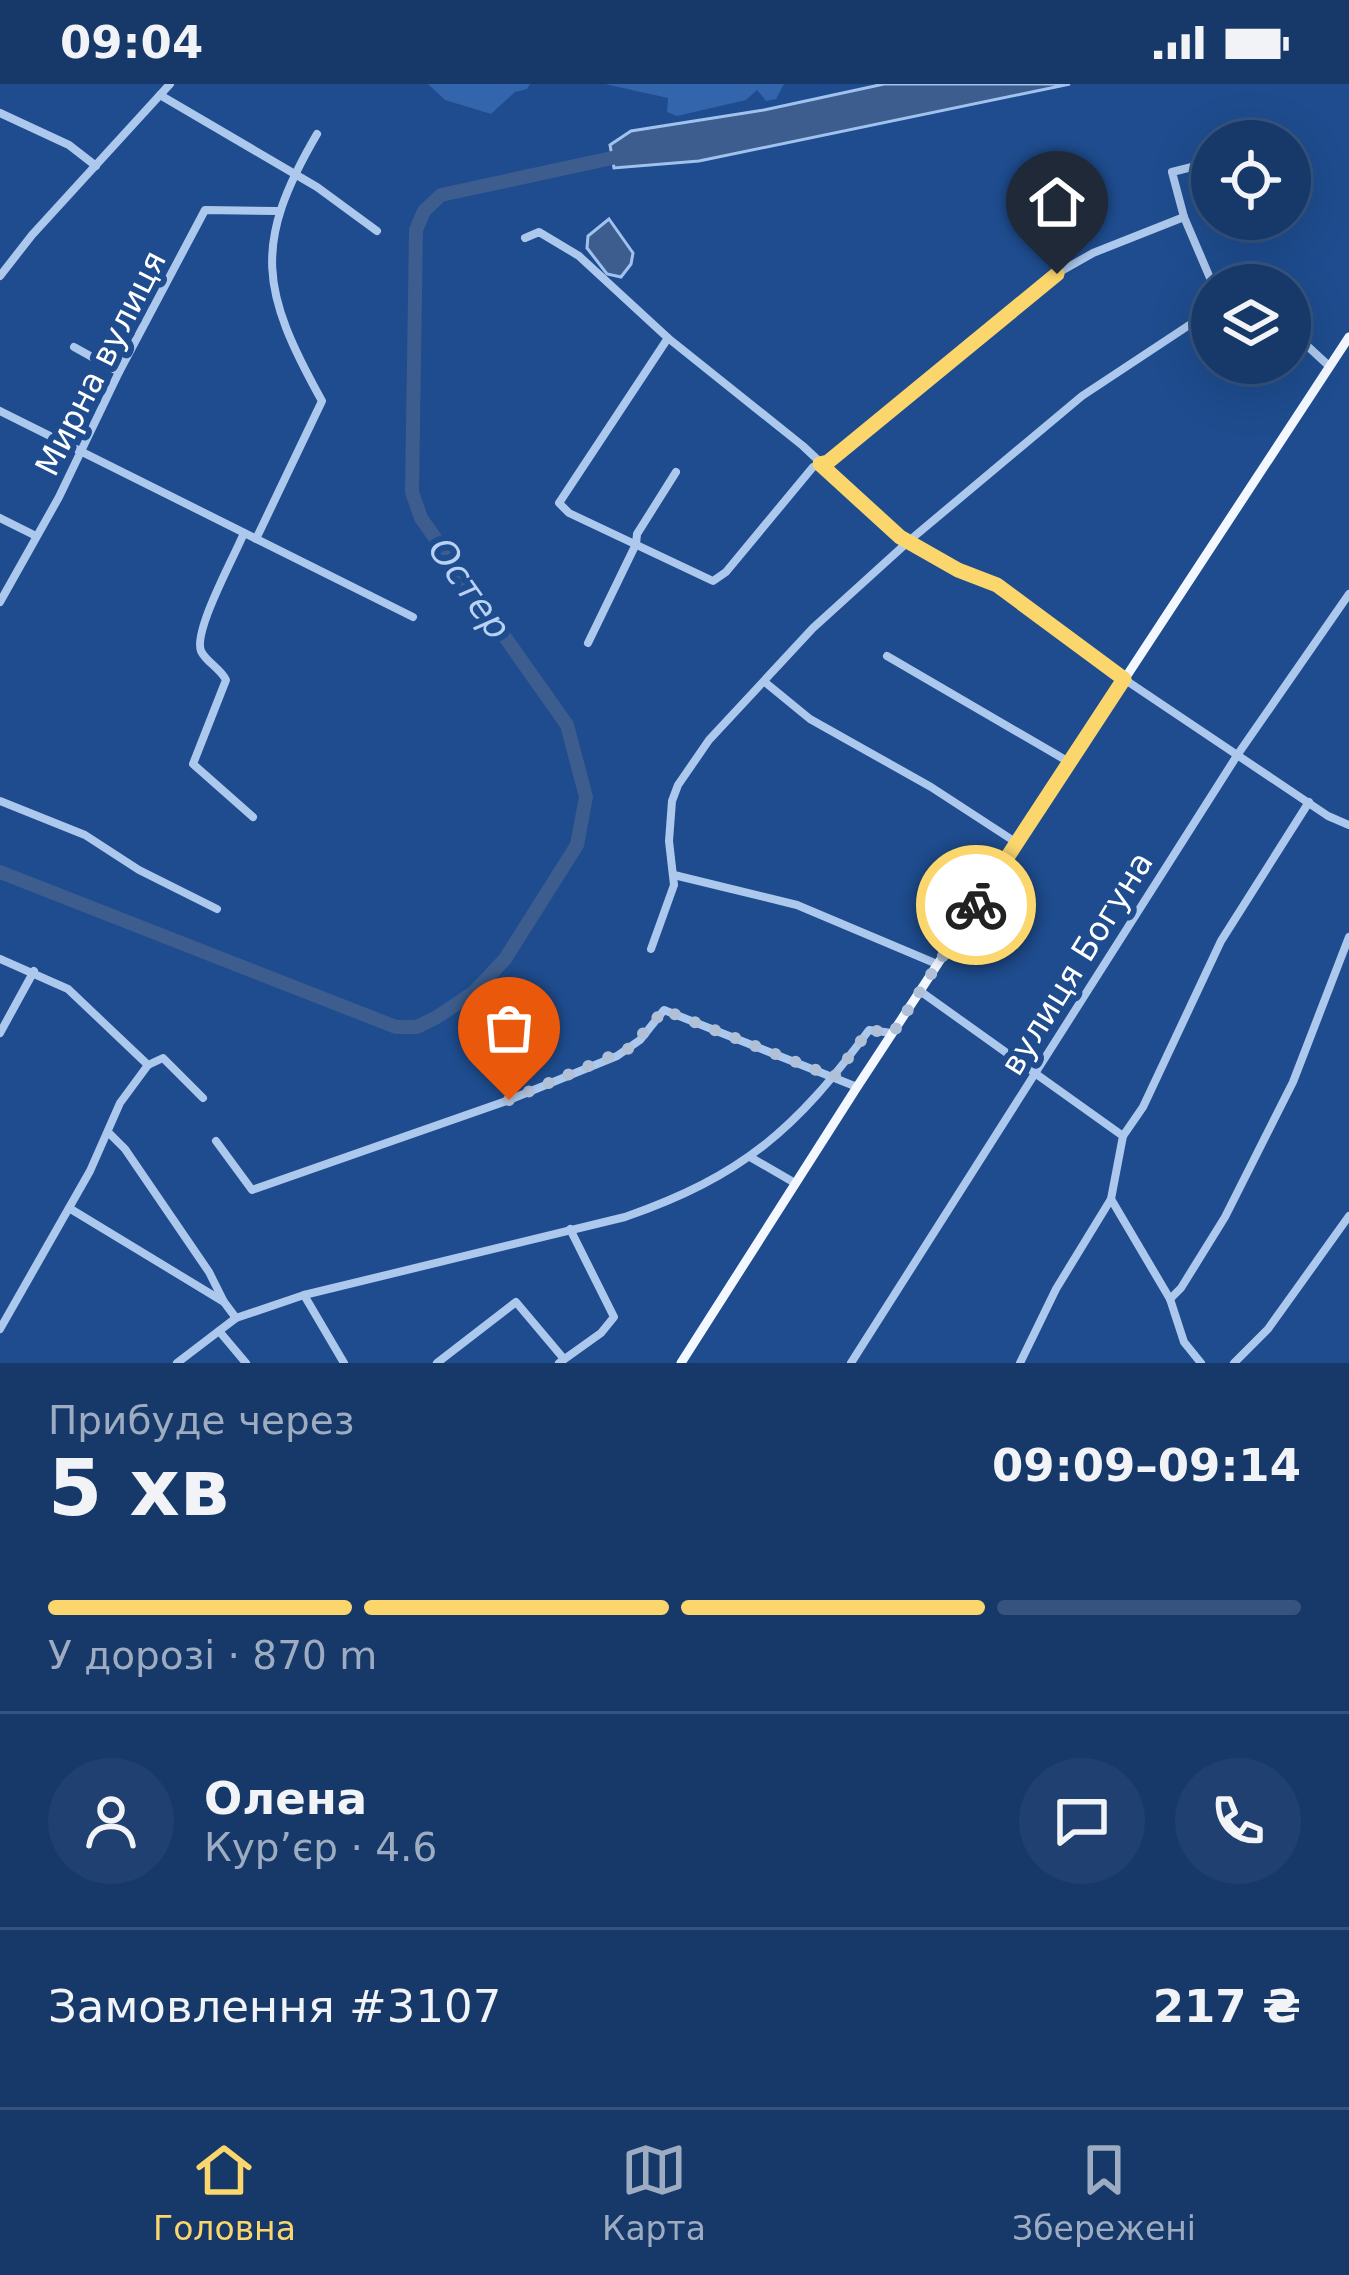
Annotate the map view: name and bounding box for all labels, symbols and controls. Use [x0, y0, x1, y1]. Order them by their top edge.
text: 09:04 [60, 16, 203, 69]
map controls [1191, 120, 1311, 384]
button: locate [1191, 120, 1311, 240]
pin [1006, 151, 1108, 274]
icon: home [1024, 169, 1090, 235]
street label: Мирна вулиця [27, 244, 174, 482]
button: layers [1191, 264, 1311, 384]
water label: Остер [420, 530, 519, 647]
street label: вулиця Богуна [992, 844, 1161, 1082]
courier [916, 845, 1036, 965]
icon: bike [943, 872, 1009, 938]
pin [458, 977, 560, 1100]
icon: bag [476, 995, 542, 1061]
text: Прибуде через [48, 1398, 354, 1443]
text: 09:09–09:14 [992, 1439, 1301, 1492]
text: 5 хв [48, 1443, 229, 1533]
text: У дорозі · 870 m [48, 1633, 377, 1678]
button: person [48, 1758, 174, 1884]
button: chat [1019, 1758, 1145, 1884]
button: phone [1175, 1758, 1301, 1884]
text: Олена [204, 1772, 367, 1825]
text: Кур’єр · 4.6 [204, 1825, 437, 1870]
text: Замовлення #3107 [48, 1980, 501, 2033]
text: 217 ₴ [1153, 1980, 1301, 2033]
tab: Головна [153, 2137, 296, 2248]
tab: Карта [602, 2137, 706, 2248]
tab: Збережені [1012, 2137, 1196, 2248]

